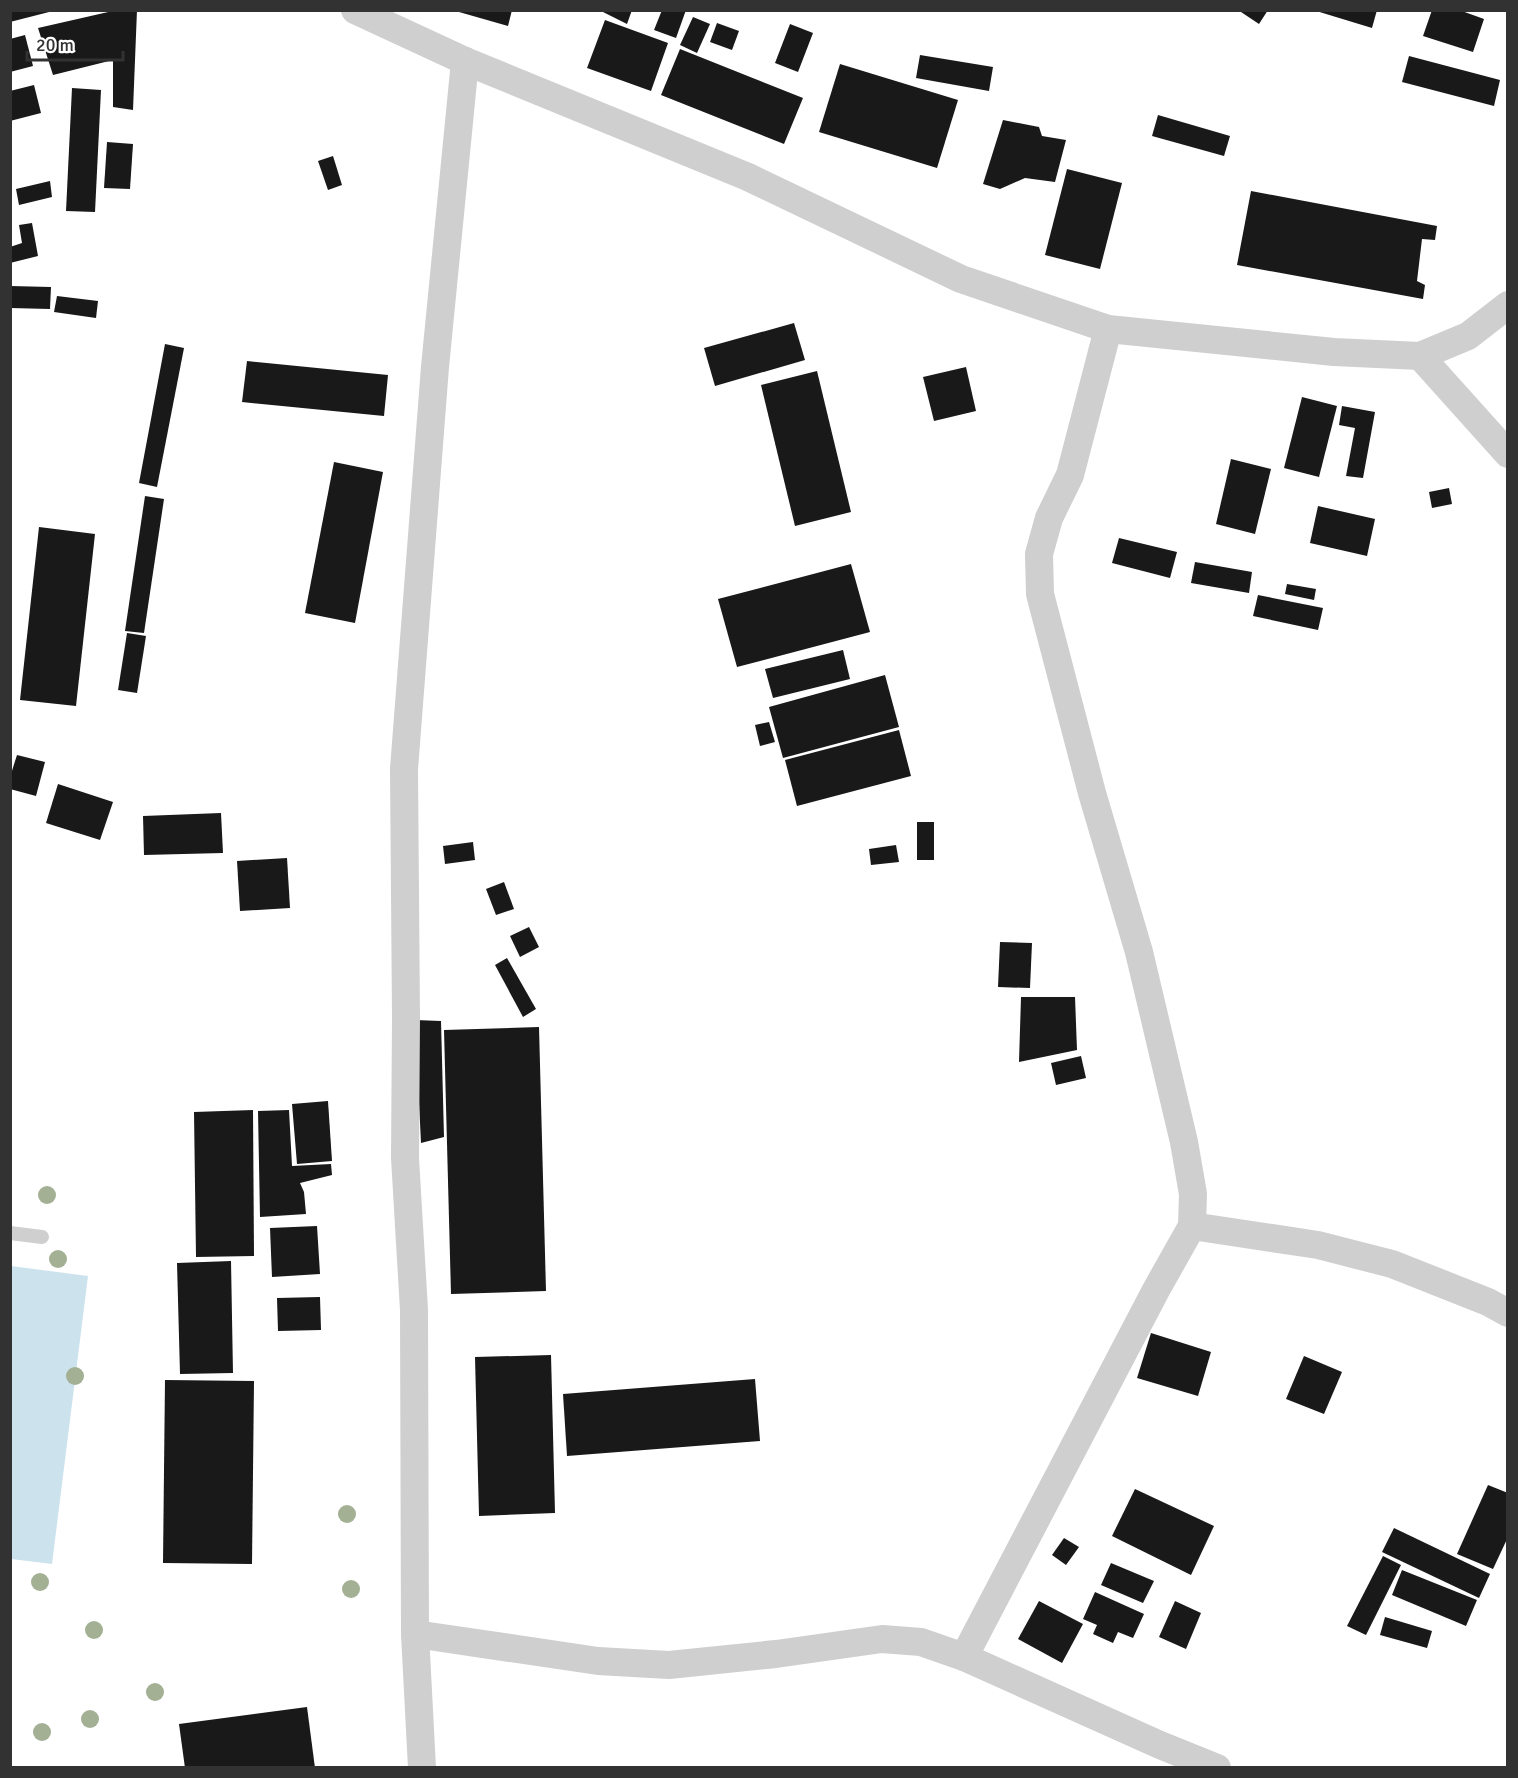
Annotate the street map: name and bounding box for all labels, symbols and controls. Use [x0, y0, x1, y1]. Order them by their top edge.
scale bar [27, 24, 123, 62]
text: 20 m [36, 34, 74, 56]

